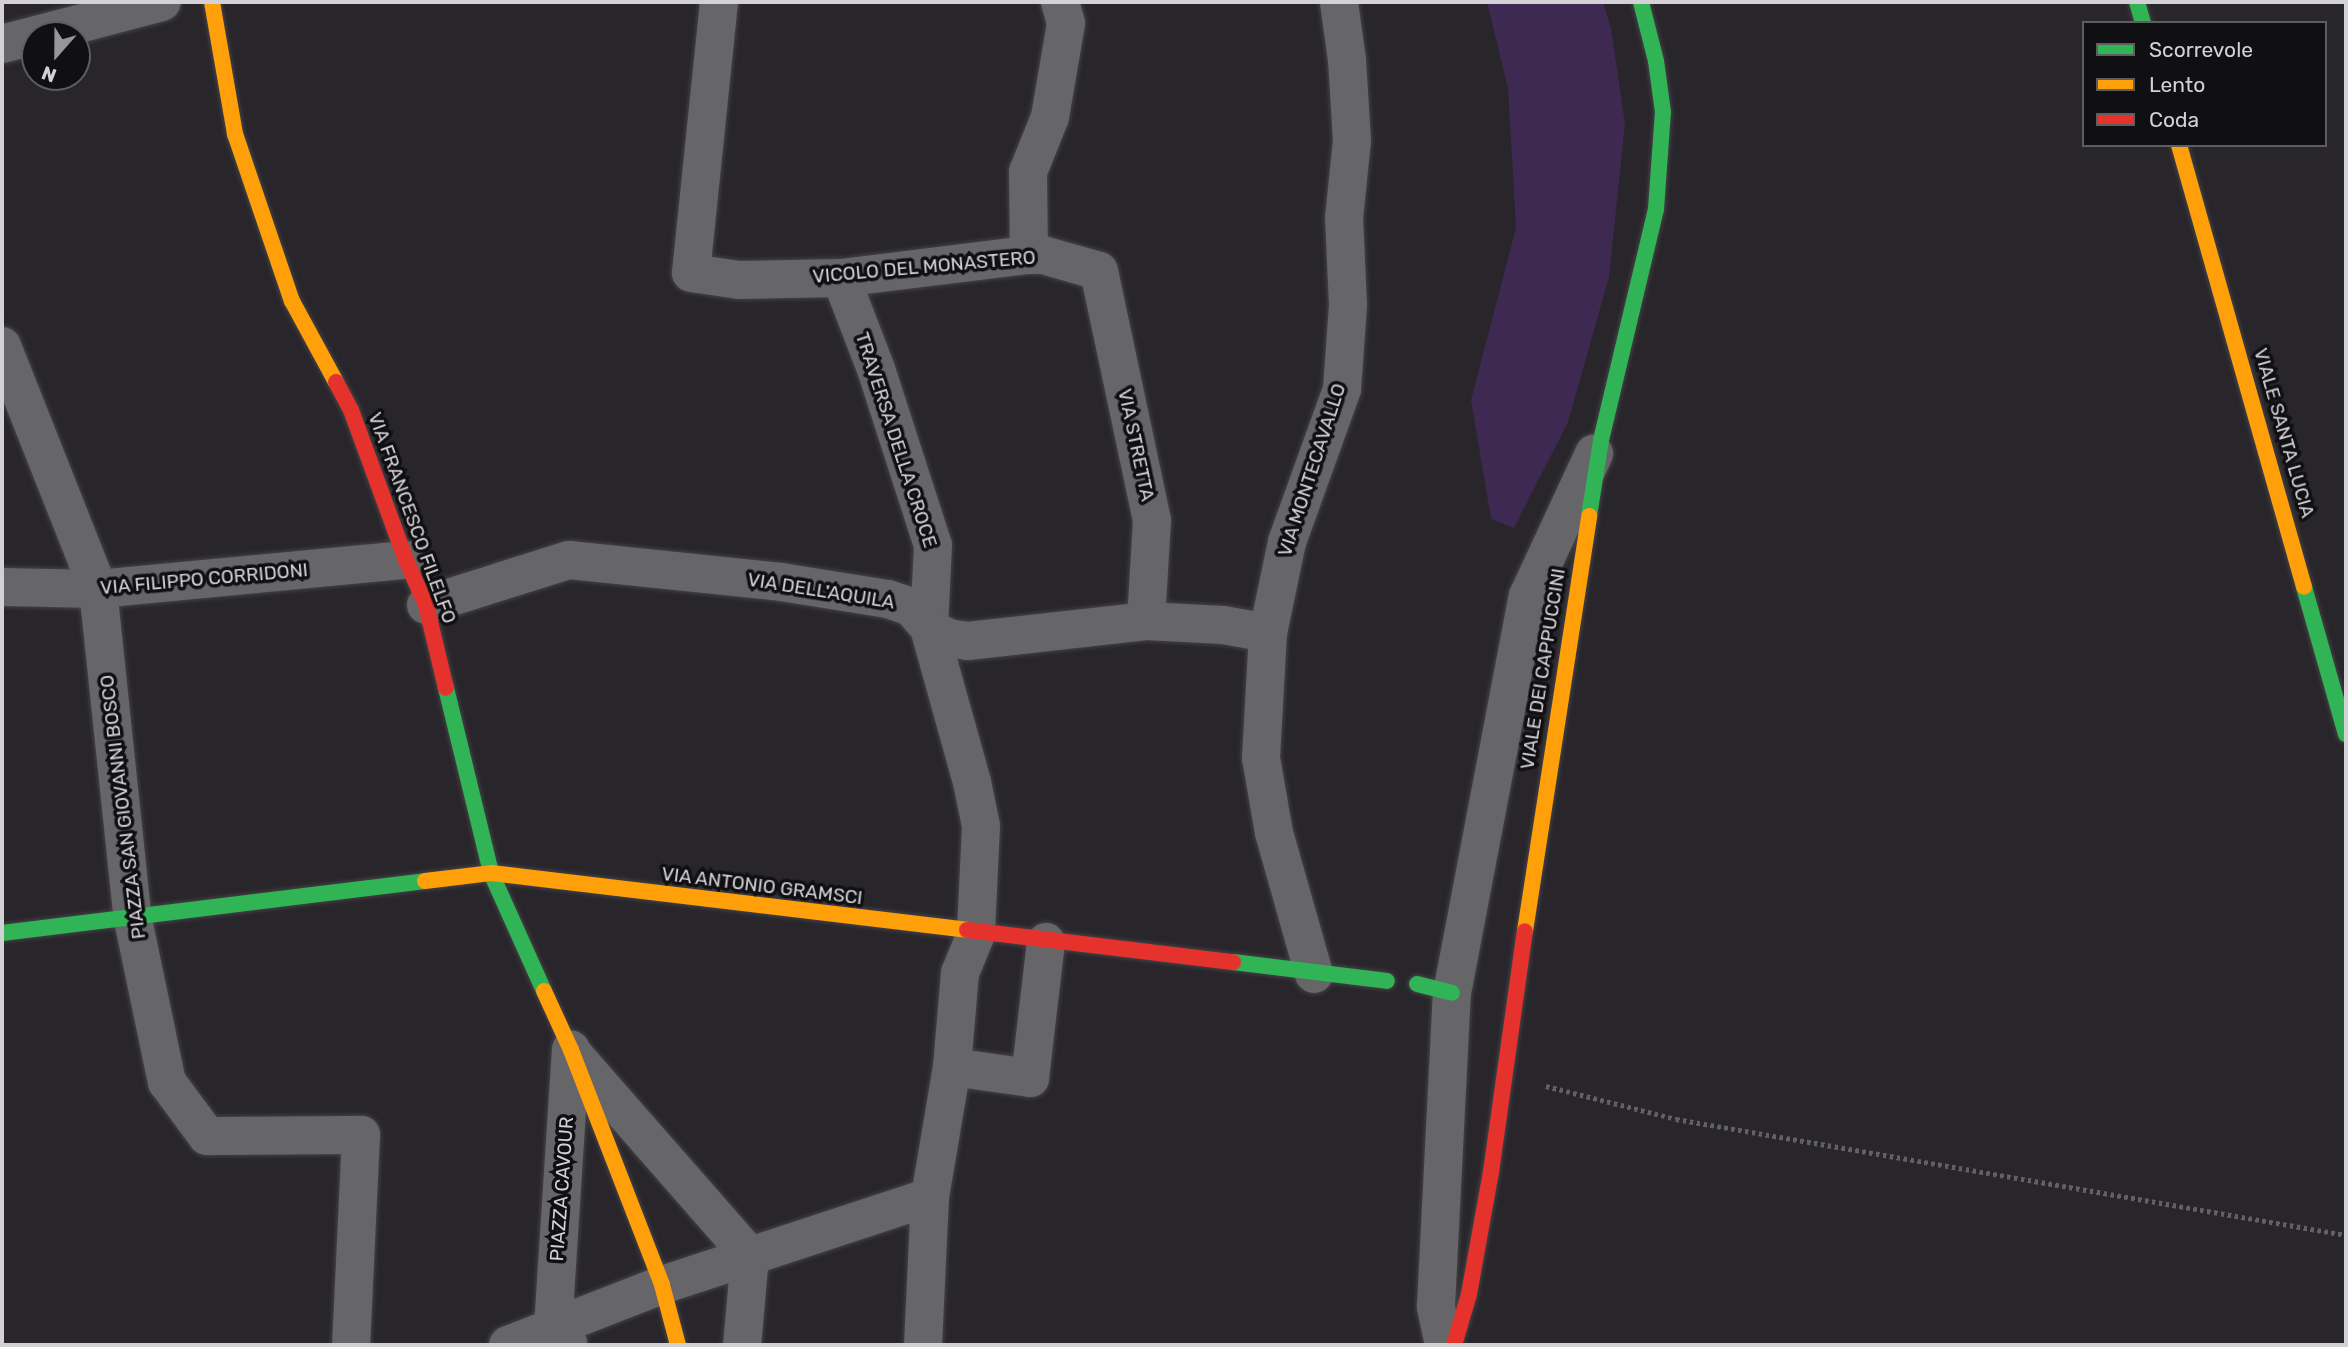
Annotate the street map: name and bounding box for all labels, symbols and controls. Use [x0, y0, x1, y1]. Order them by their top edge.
north arrow [21, 21, 91, 91]
legend [2082, 21, 2327, 147]
text: Scorrevole [2149, 37, 2253, 62]
text: N [39, 61, 60, 87]
text: Lento [2149, 72, 2205, 97]
text: Coda [2149, 107, 2199, 132]
street label: VICOLO DEL MONASTERO [811, 246, 1037, 288]
street label: TRAVERSA DELLA CROCE [850, 329, 942, 551]
street label: VIALE SANTA LUCIA [2249, 345, 2319, 521]
street label: VIA MONTECAVALLO [1273, 380, 1351, 560]
street label: VIA STRETTA [1113, 386, 1159, 504]
street label: VIA FRANCESCO FILELFO [363, 409, 461, 627]
street label: VIA FILIPPO CORRIDONI [99, 559, 309, 599]
street label: VIALE DEI CAPPUCCINI [1516, 567, 1570, 771]
street label: VIA DELL'AQUILA [746, 568, 896, 614]
street label: PIAZZA SAN GIOVANNI BOSCO [95, 673, 151, 941]
street label: VIA ANTONIO GRAMSCI [660, 862, 864, 910]
street label: PIAZZA CAVOUR [546, 1116, 578, 1262]

